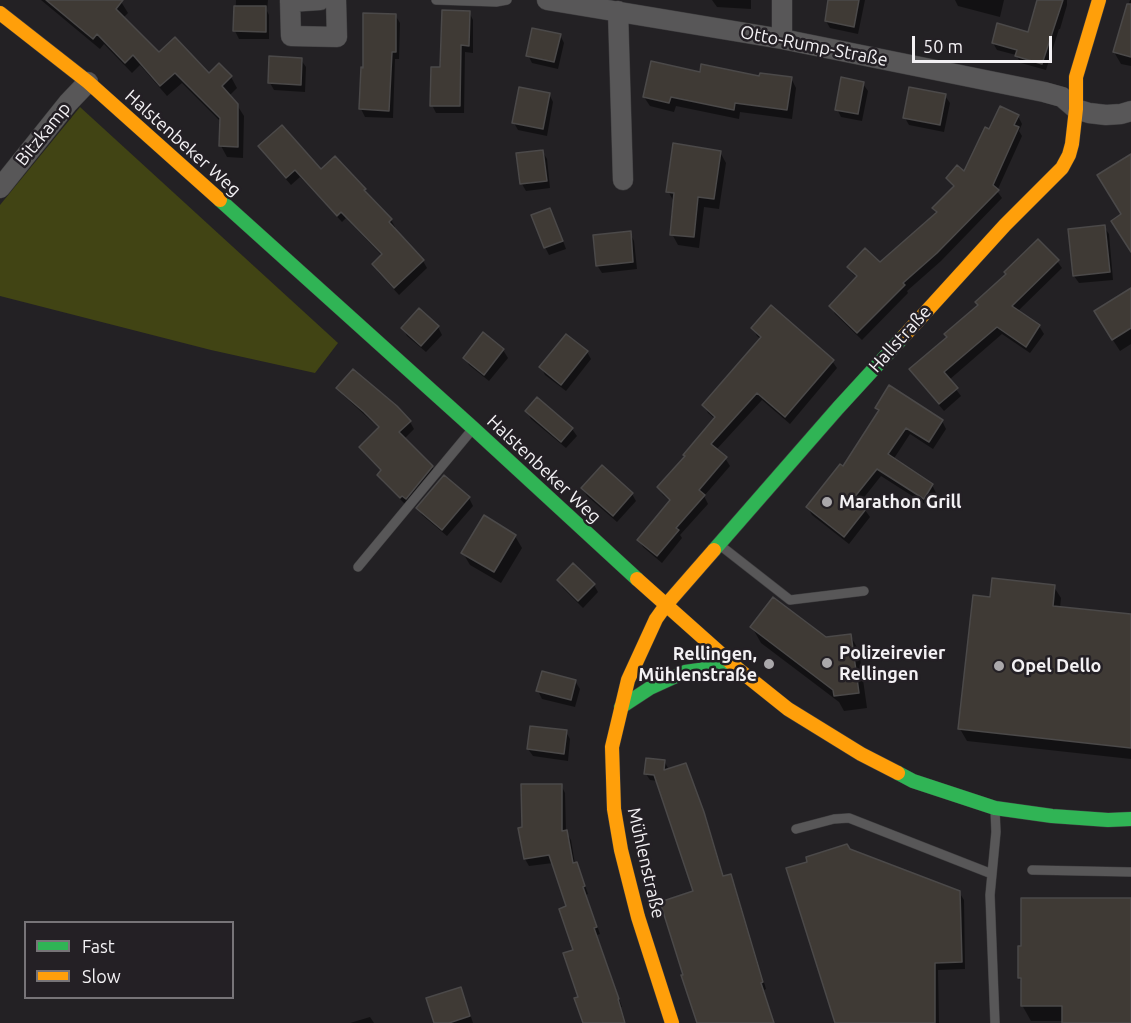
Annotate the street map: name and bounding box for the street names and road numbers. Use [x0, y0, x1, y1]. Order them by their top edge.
street label: Otto-Rump-Straße [738, 21, 890, 71]
street label: Halstenbeker Weg [121, 85, 245, 201]
street label: Bitzkamp [11, 98, 75, 170]
street label: Hallstraße [864, 301, 936, 377]
street label: Halstenbeker Weg [482, 411, 606, 527]
street label: Mühlenstraße [623, 806, 669, 920]

